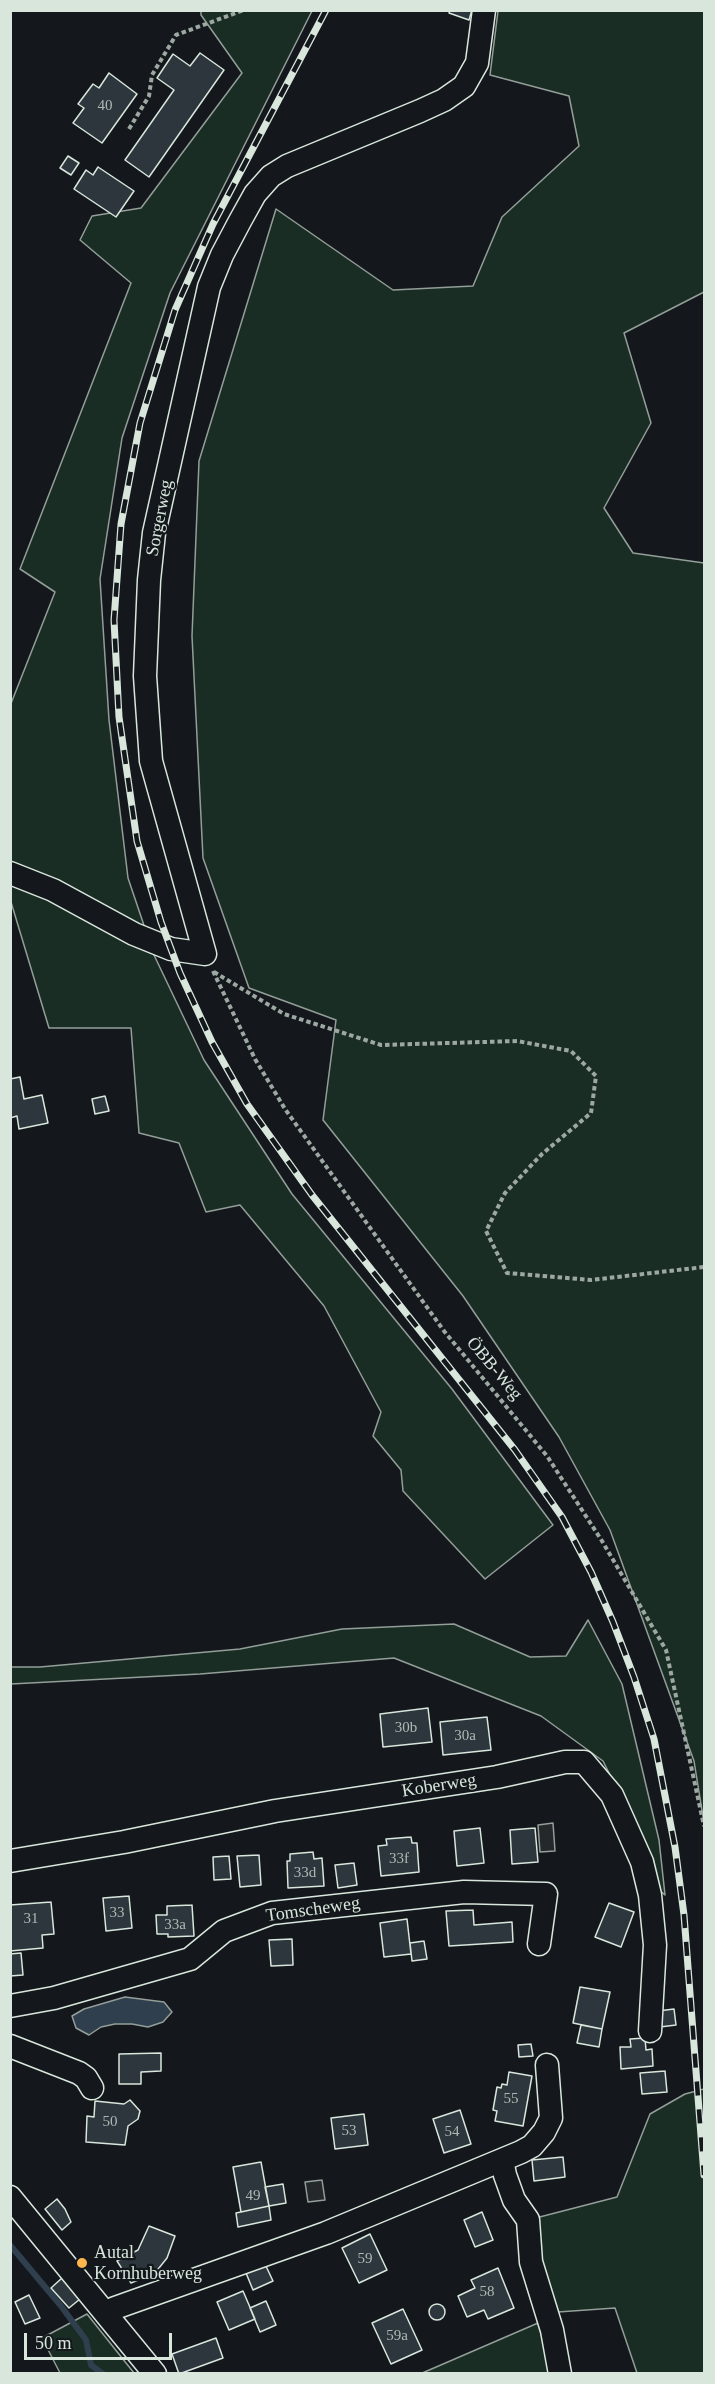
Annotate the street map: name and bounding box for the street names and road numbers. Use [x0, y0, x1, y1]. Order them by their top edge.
street label: Sorgerweg [142, 478, 178, 558]
street label: ÖBB-Weg [461, 1333, 527, 1405]
street label: Koberweg [400, 1769, 478, 1803]
street label: Tomscheweg [265, 1893, 361, 1927]

